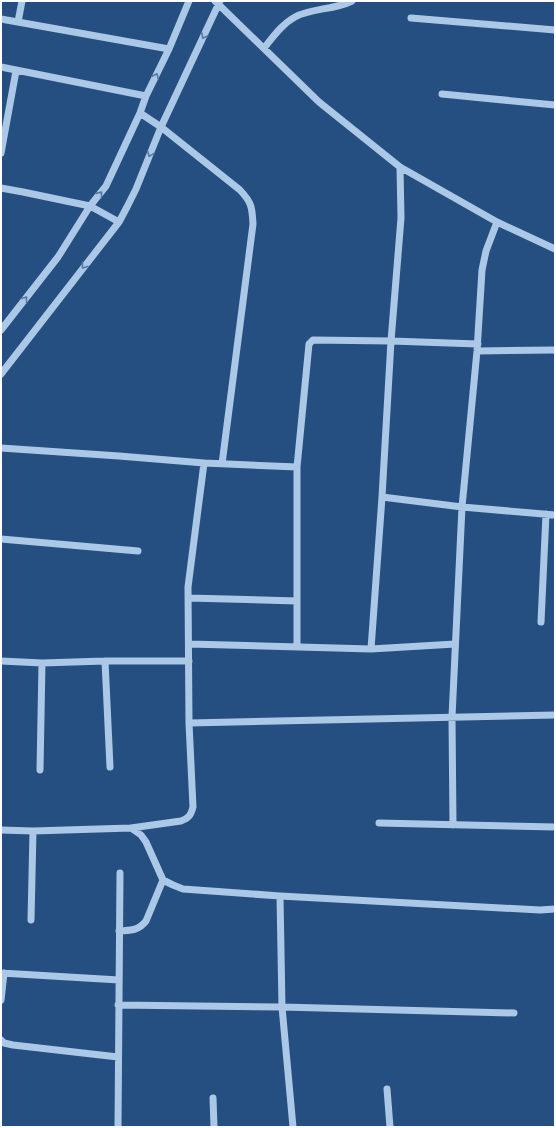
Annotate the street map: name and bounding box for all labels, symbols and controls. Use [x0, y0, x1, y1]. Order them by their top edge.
one-way arrow [201, 32, 209, 40]
one-way arrow [151, 73, 159, 81]
one-way arrow [146, 151, 154, 158]
one-way arrow [96, 191, 103, 198]
one-way arrow [82, 261, 89, 268]
one-way arrow [20, 297, 27, 304]

